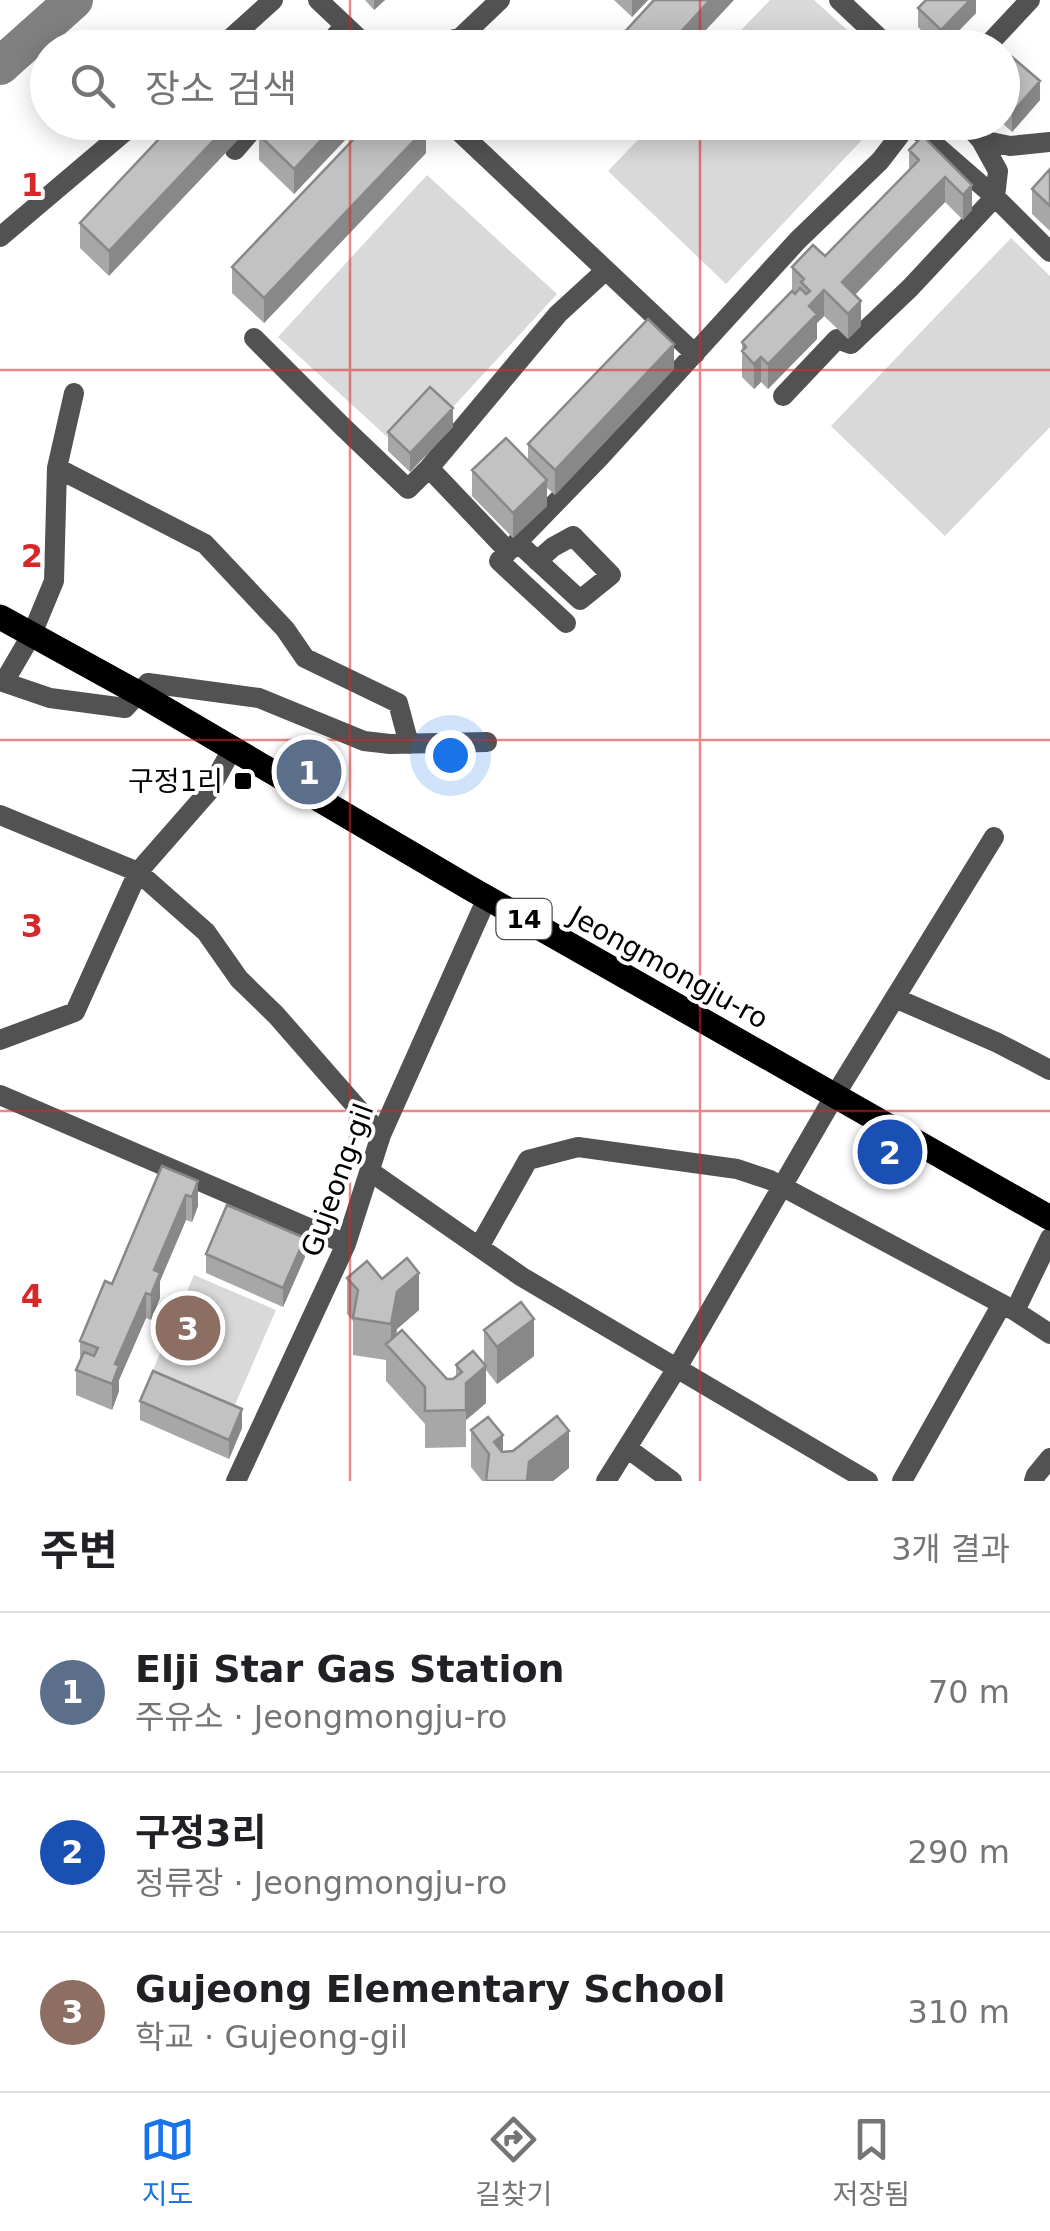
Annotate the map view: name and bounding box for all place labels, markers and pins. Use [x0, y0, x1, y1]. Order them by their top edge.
pin: 1 [276, 734, 342, 810]
place label: 구정1리 [128, 765, 223, 798]
marker: 구정1리 [232, 770, 254, 792]
pin: 2 [858, 1114, 922, 1190]
pin: 3 [156, 1290, 220, 1366]

